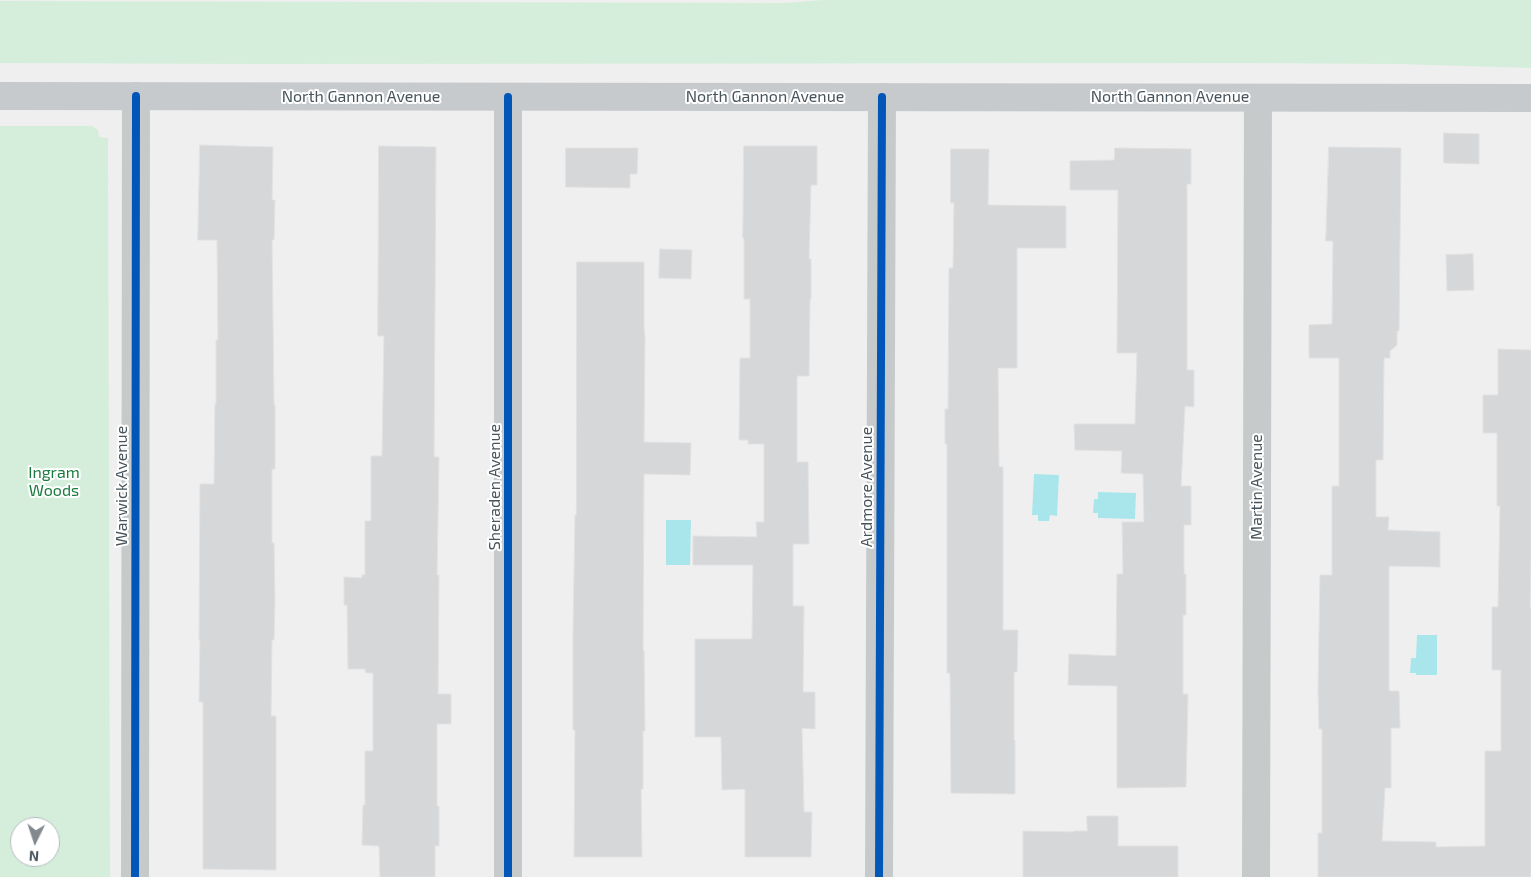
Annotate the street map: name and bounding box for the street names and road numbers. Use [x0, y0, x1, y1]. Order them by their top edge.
street label: North Gannon Avenue [282, 87, 440, 107]
street label: North Gannon Avenue [686, 87, 844, 107]
street label: North Gannon Avenue [1091, 87, 1249, 107]
street label: Sheraden Avenue [485, 424, 505, 550]
street label: Warwick Avenue [112, 426, 132, 546]
street label: Ardmore Avenue [857, 427, 877, 547]
street label: Martin Avenue [1247, 434, 1267, 540]

